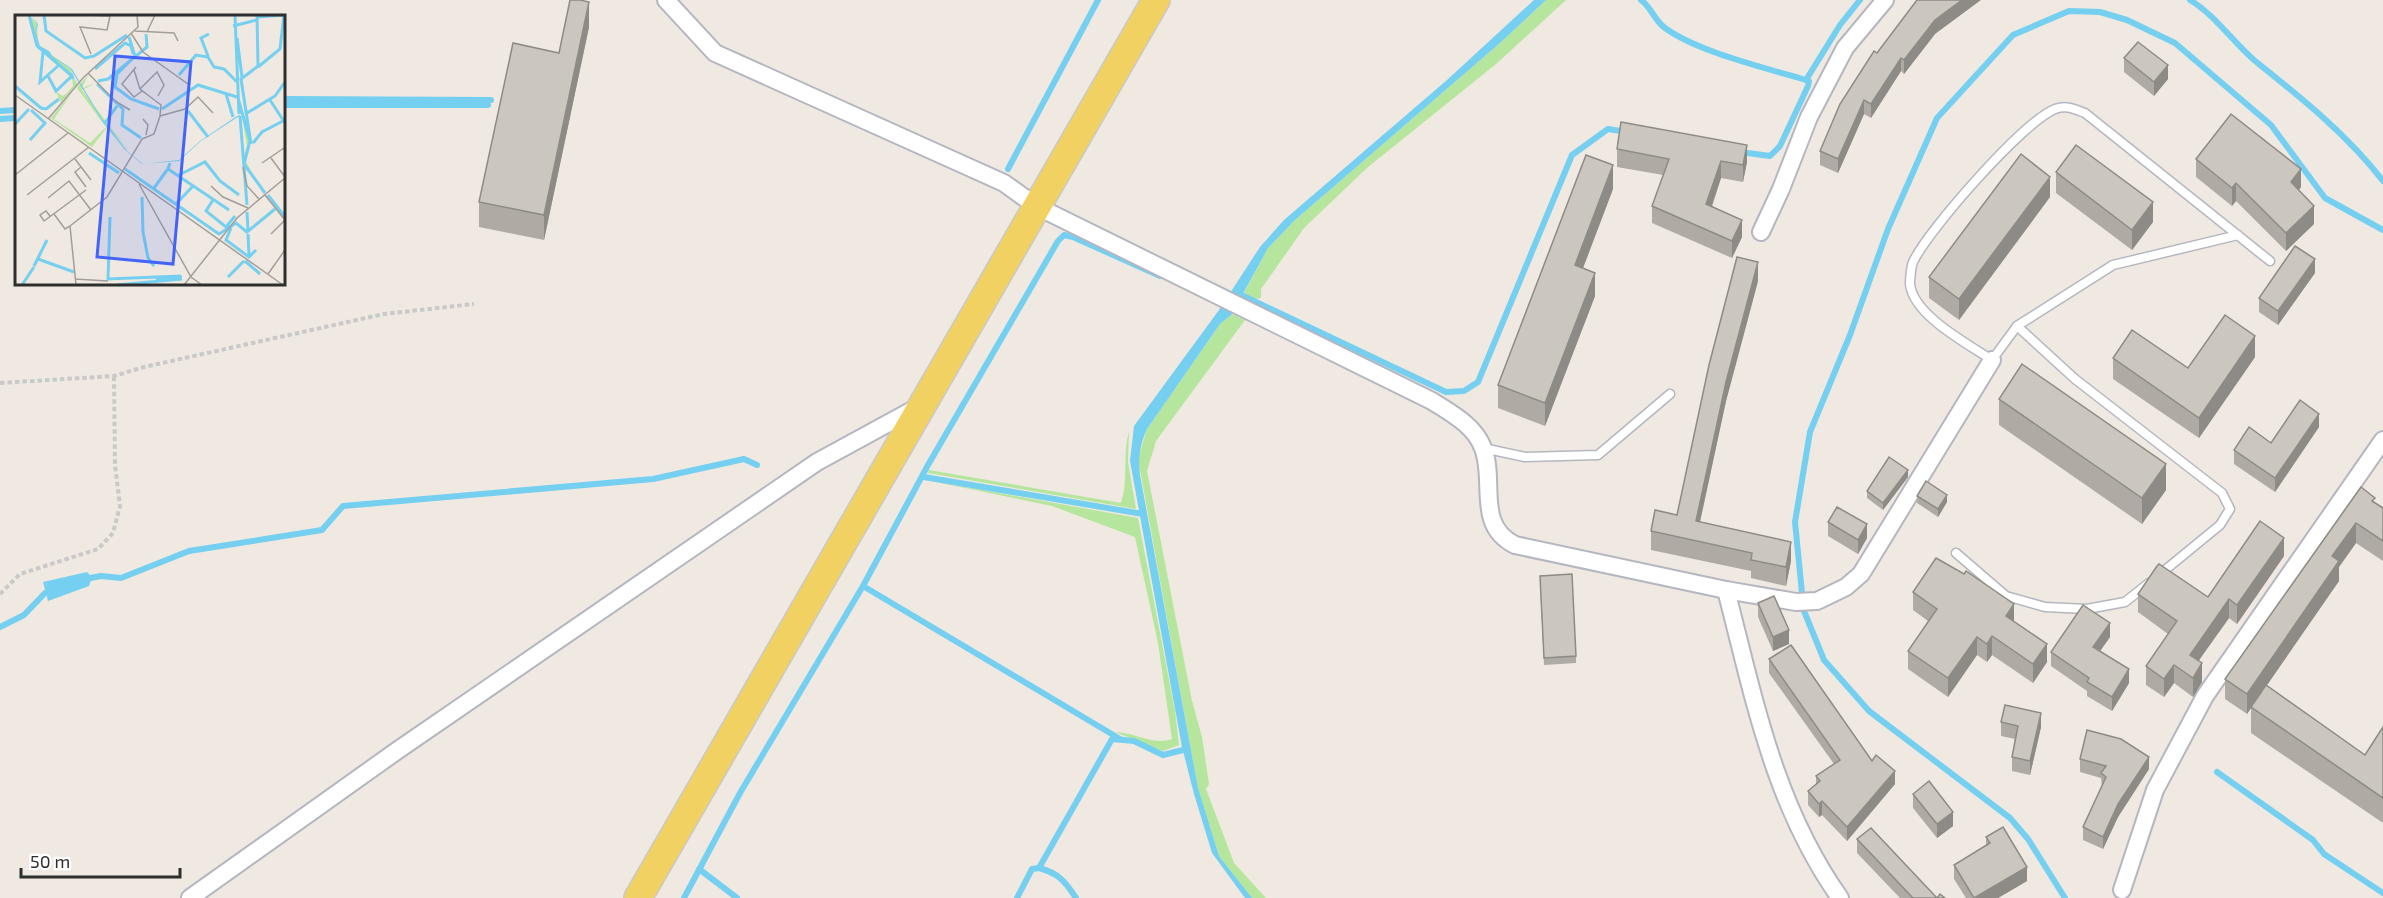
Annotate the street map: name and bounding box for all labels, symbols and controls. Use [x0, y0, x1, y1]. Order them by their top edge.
inset map [15, 15, 285, 285]
scale bar [21, 841, 180, 879]
text: 50 m [30, 850, 70, 872]

